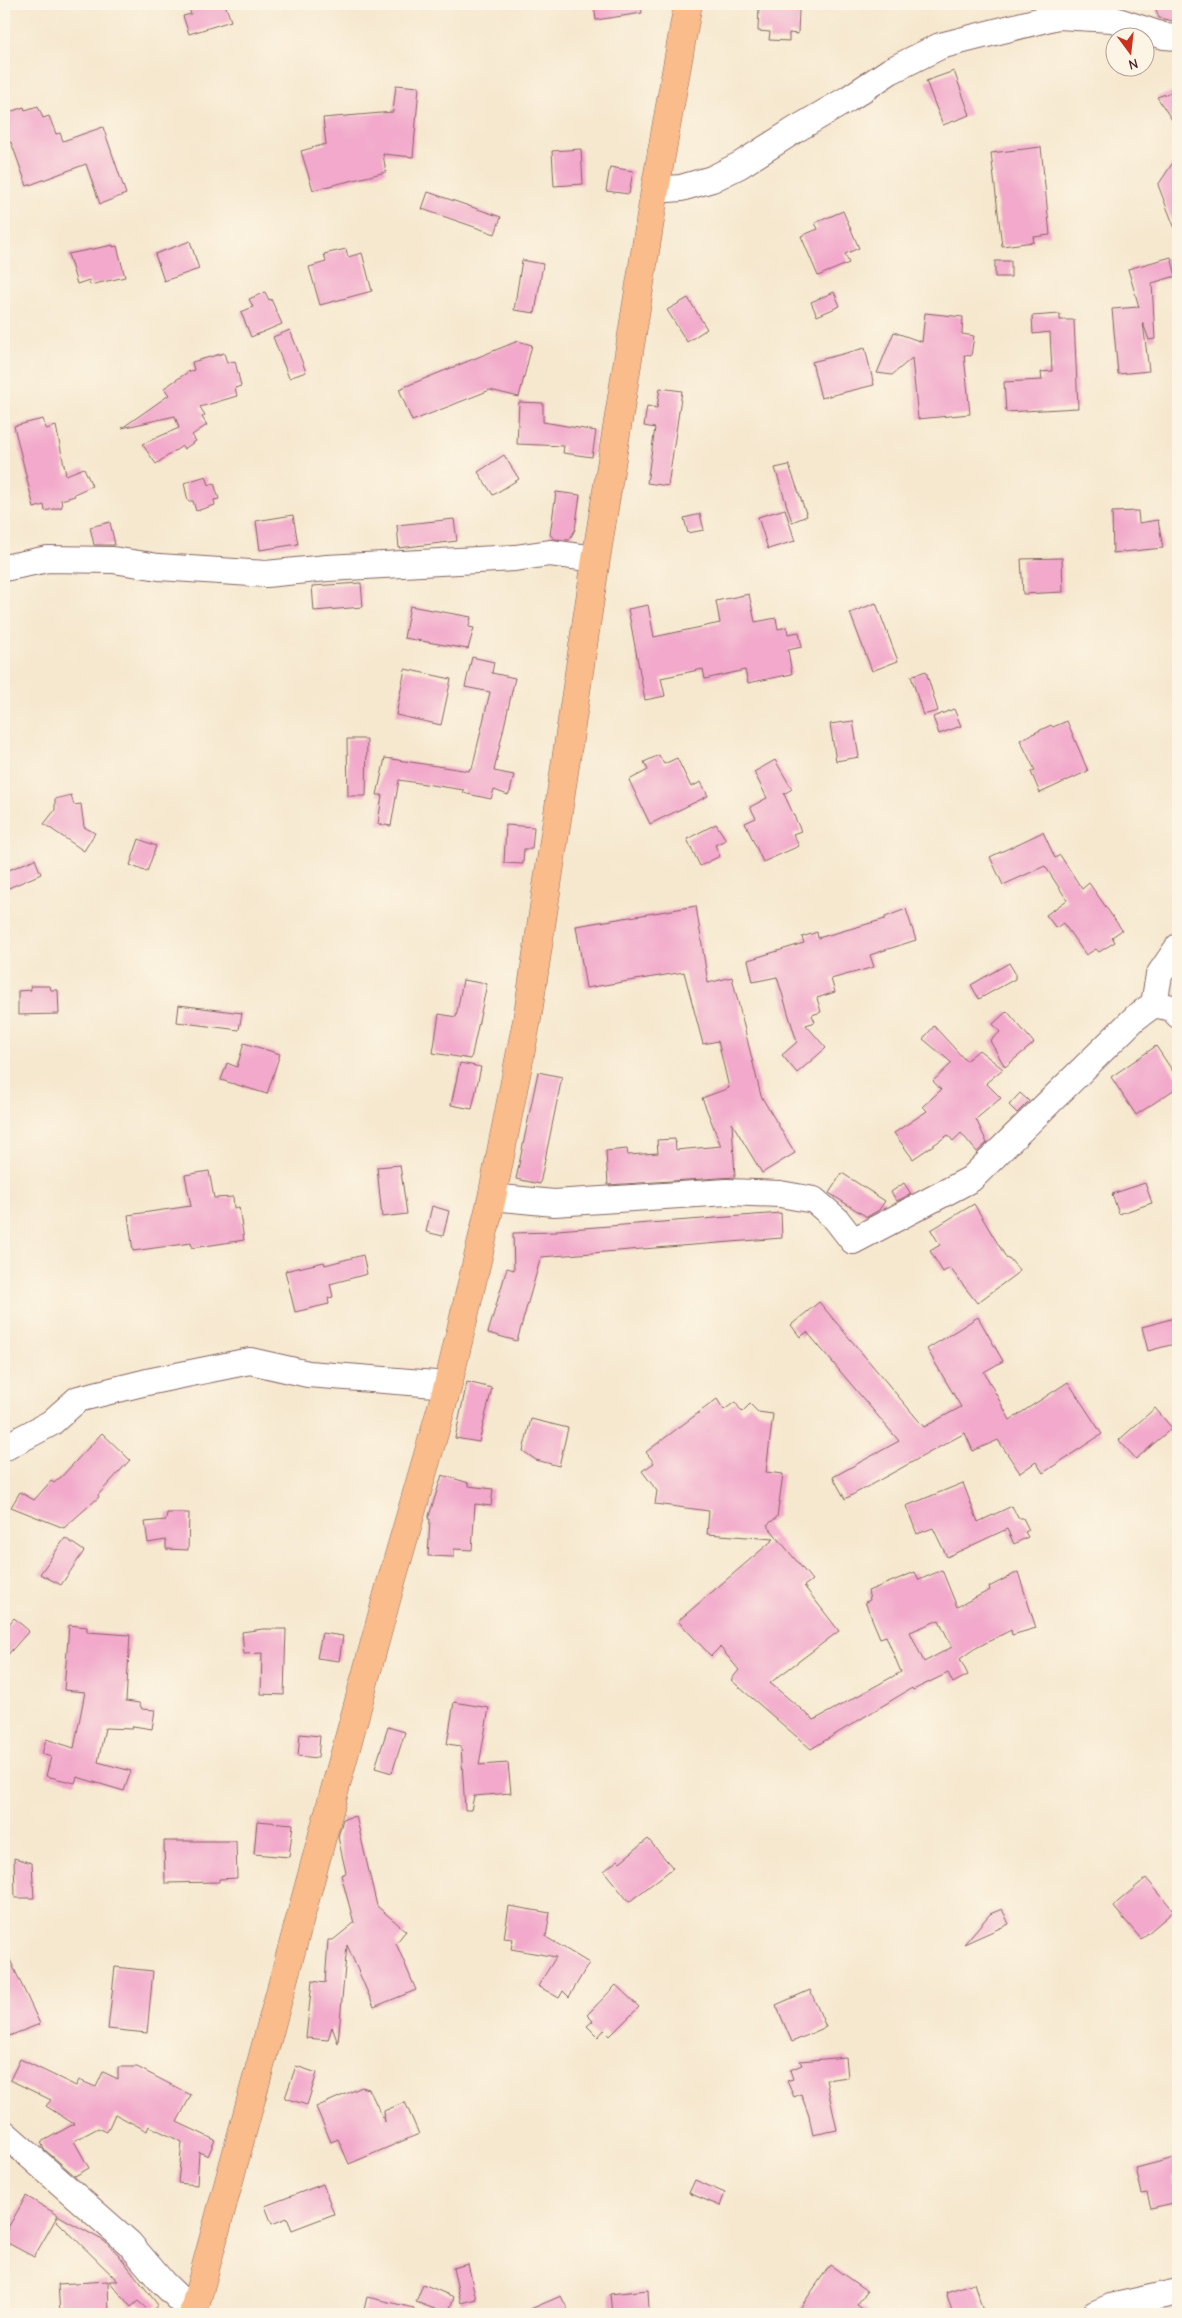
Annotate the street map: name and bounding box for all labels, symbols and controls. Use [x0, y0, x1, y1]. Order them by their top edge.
north arrow [1104, 28, 1154, 78]
text: N [1127, 55, 1140, 73]

